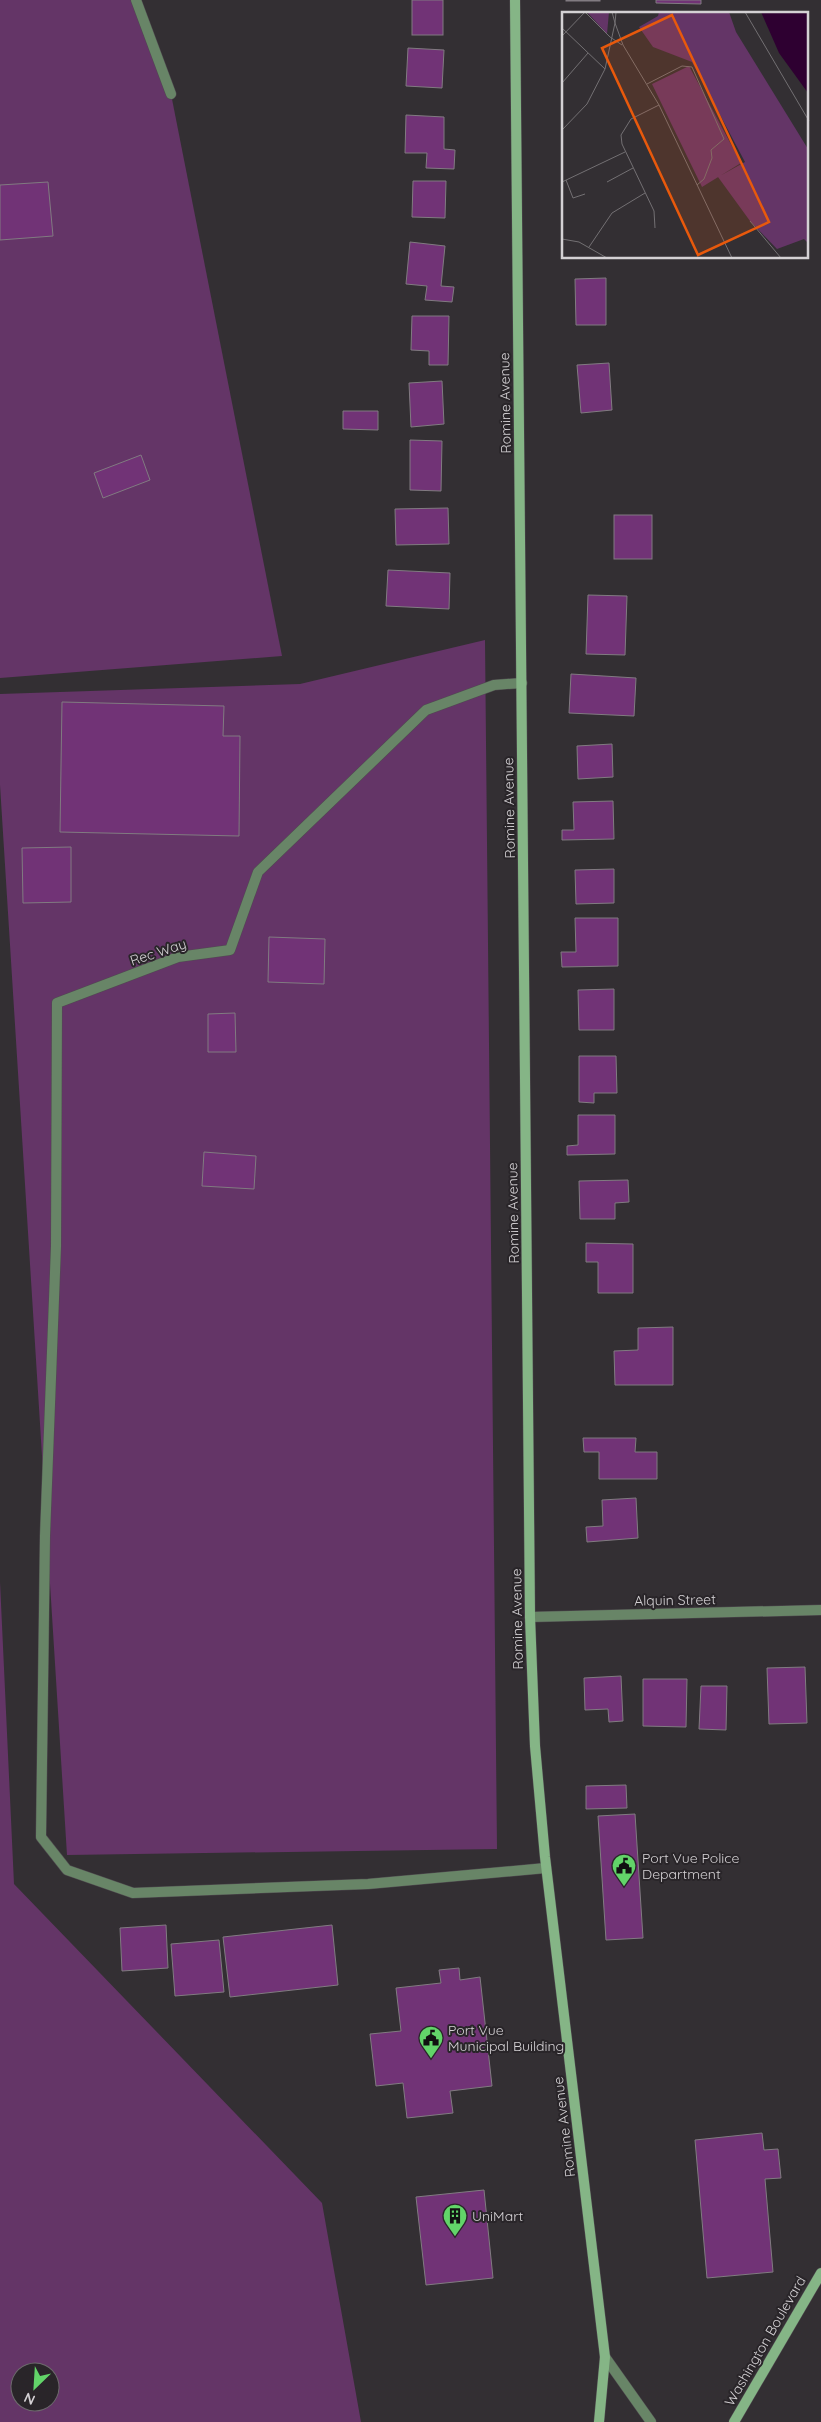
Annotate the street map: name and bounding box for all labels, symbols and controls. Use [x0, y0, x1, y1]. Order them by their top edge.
inset map [562, 12, 808, 259]
street label: Romine Avenue [495, 352, 515, 454]
street label: Romine Avenue [499, 757, 519, 859]
street label: Rec Way [128, 934, 188, 970]
street label: Romine Avenue [503, 1162, 523, 1264]
street label: Romine Avenue [507, 1568, 527, 1670]
street label: Alquin Street [634, 1590, 716, 1610]
place label: Port Vue Police Department [642, 1849, 740, 1883]
public building icon: Port Vue Police Department [611, 1853, 637, 1887]
place label: Port Vue Municipal Building [448, 2021, 564, 2055]
public building icon: Port Vue Municipal Building [418, 2025, 444, 2059]
street label: Romine Avenue [549, 2076, 579, 2178]
building icon: UniMart [442, 2203, 468, 2237]
place label: UniMart [472, 2207, 524, 2225]
street label: Washington Boulevard [720, 2273, 810, 2409]
north arrow [10, 2362, 60, 2412]
text: N [21, 2388, 38, 2409]

